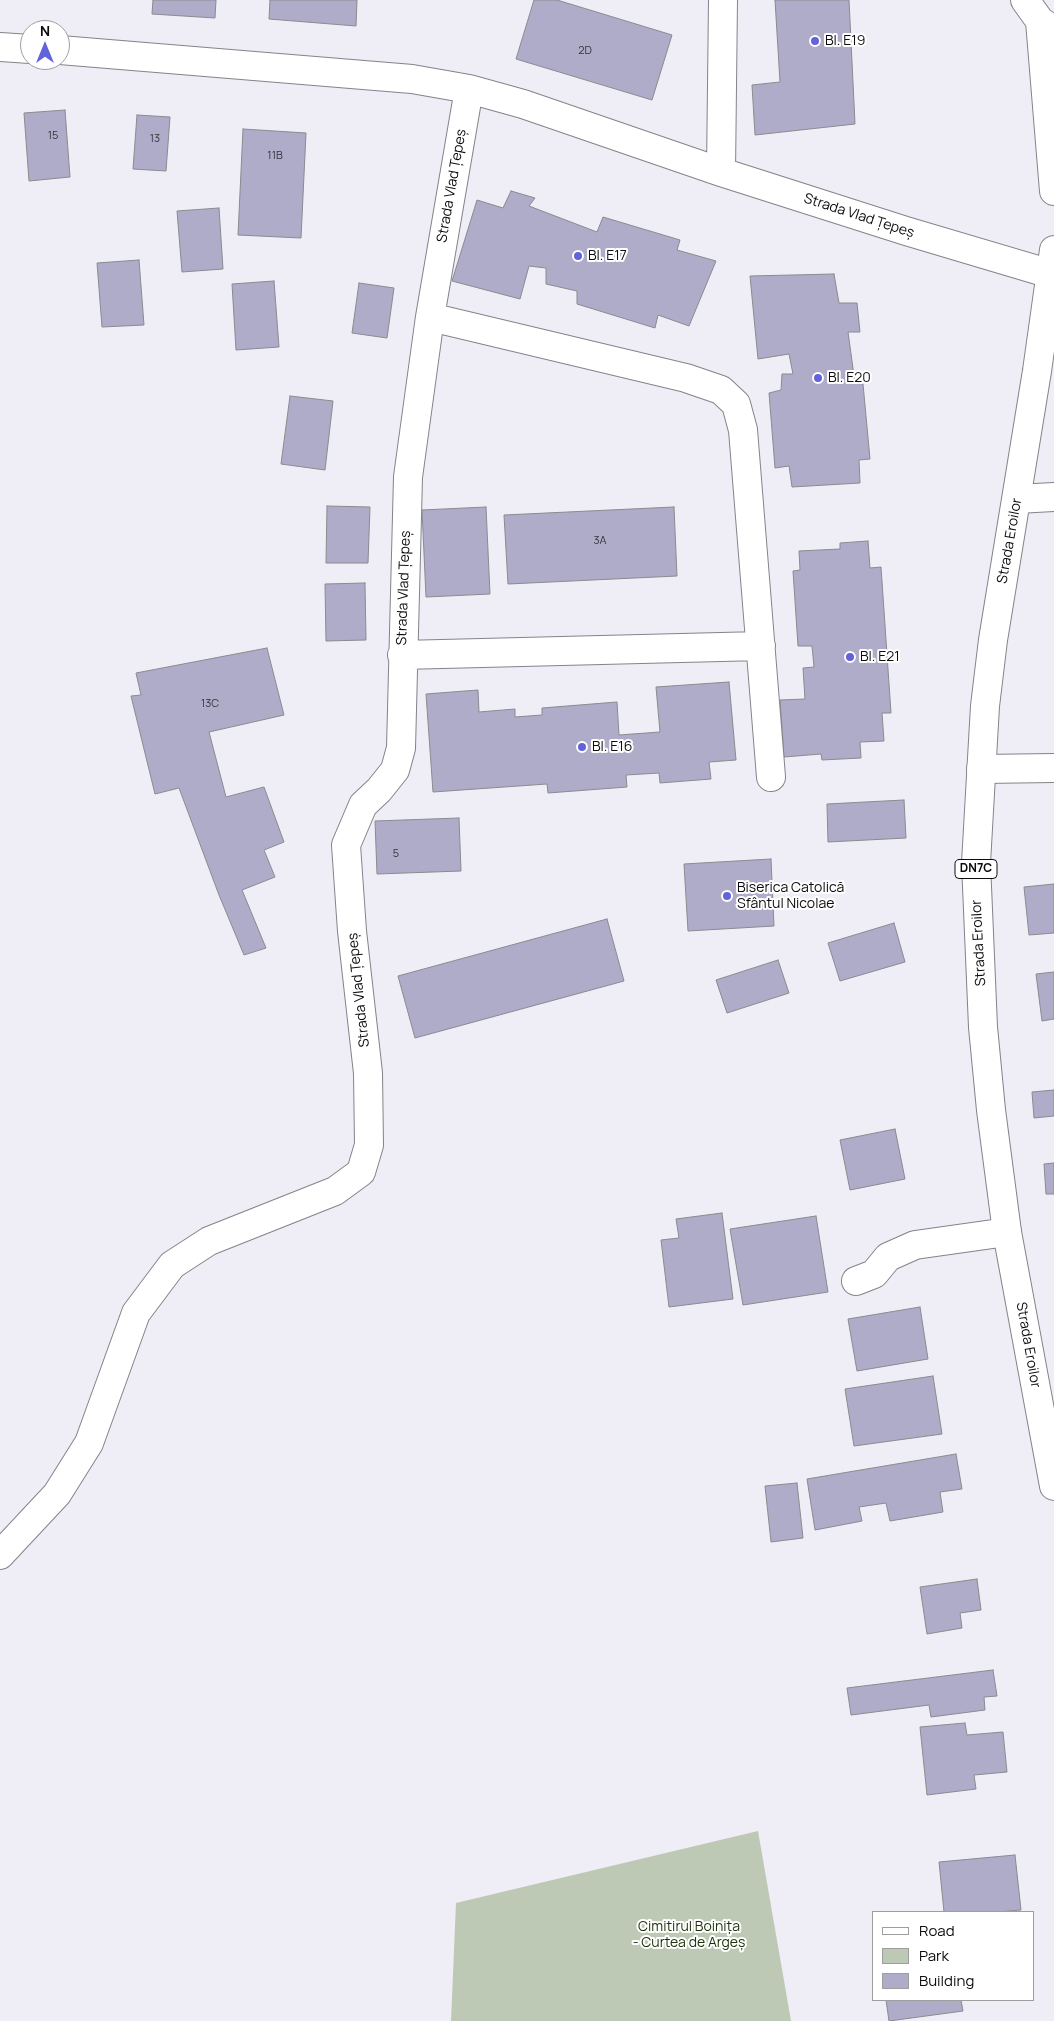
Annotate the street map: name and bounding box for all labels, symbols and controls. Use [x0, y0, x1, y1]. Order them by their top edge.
north arrow [20, 20, 70, 70]
text: N [40, 21, 50, 40]
place label: Bl. E19 [825, 33, 865, 49]
marker: Bl. E19 [809, 35, 821, 47]
house number: 2D [578, 44, 592, 58]
street label: Strada Vlad Țepeș [434, 128, 470, 244]
house number: 15 [48, 129, 58, 143]
house number: 13 [150, 132, 160, 146]
house number: 11B [267, 149, 283, 163]
street label: Strada Vlad Țepeș [802, 190, 916, 242]
place label: Bl. E17 [588, 248, 627, 264]
marker: Bl. E17 [572, 250, 584, 262]
place label: Bl. E20 [828, 370, 871, 386]
marker: Bl. E20 [812, 372, 824, 384]
street label: Strada Eroilor [994, 497, 1026, 585]
street label: Strada Vlad Țepeș [394, 530, 414, 646]
house number: 3A [593, 534, 607, 548]
place label: Bl. E21 [860, 649, 900, 665]
marker: Bl. E21 [844, 651, 856, 663]
house number: 13C [201, 697, 219, 711]
place label: Bl. E16 [592, 739, 632, 755]
marker: Bl. E16 [576, 741, 588, 753]
house number: 5 [393, 847, 399, 861]
road number: DN7C [955, 860, 997, 879]
place label: Biserica Catolică Sfântul Nicolae [737, 880, 844, 912]
marker: Biserica Catolică Sfântul Nicolae [721, 890, 733, 902]
street label: Strada Eroilor [968, 899, 990, 987]
street label: Strada Vlad Țepeș [345, 932, 373, 1048]
street label: Strada Eroilor [1012, 1301, 1044, 1389]
legend [872, 1911, 1034, 2001]
park label: Cimitirul Boinița - Curtea de Argeș [633, 1919, 745, 1951]
text: Road [919, 1920, 955, 1941]
text: Park [919, 1945, 949, 1966]
text: Building [919, 1970, 974, 1991]

